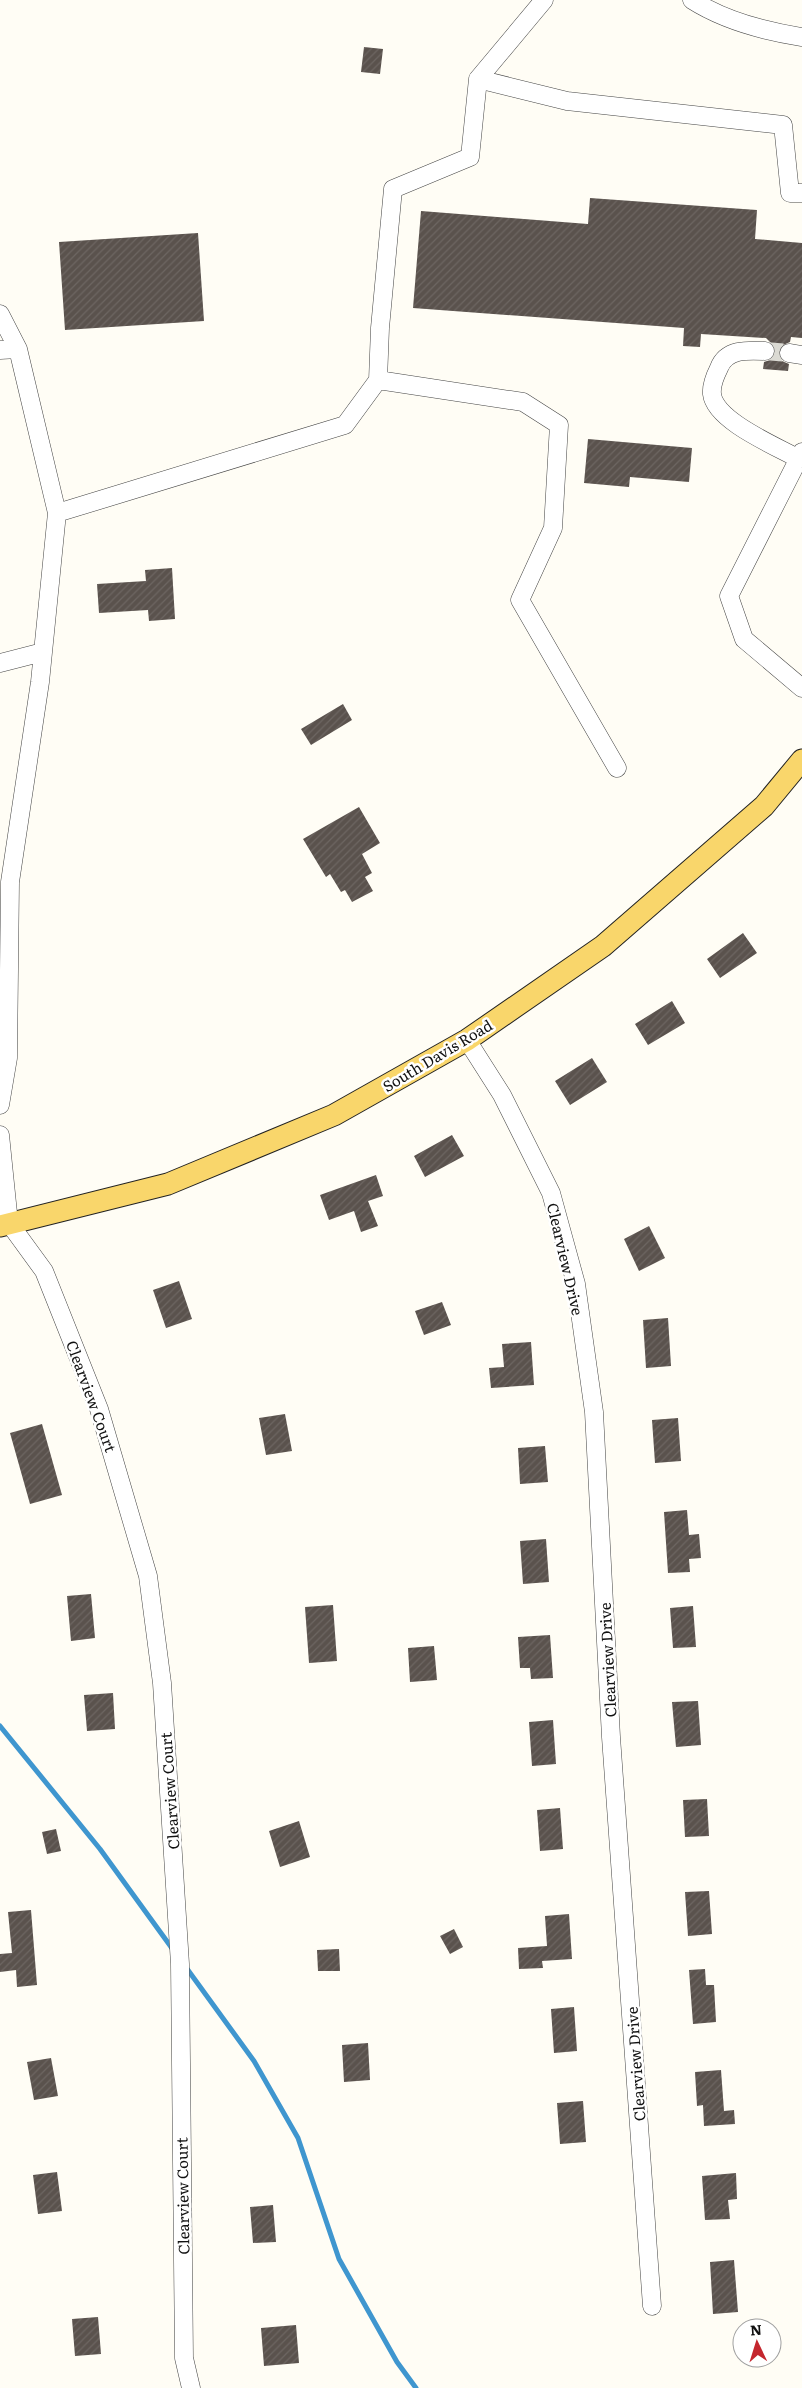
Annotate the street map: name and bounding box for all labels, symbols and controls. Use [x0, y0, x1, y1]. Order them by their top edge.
street label: South Davis Road [378, 1013, 496, 1097]
street label: Clearview Drive [542, 1200, 590, 1318]
street label: Clearview Court [61, 1337, 123, 1455]
street label: Clearview Drive [592, 1602, 621, 1718]
street label: Clearview Court [153, 1732, 185, 1850]
street label: Clearview Drive [620, 2006, 650, 2122]
street label: Clearview Court [169, 2137, 195, 2255]
north arrow [732, 2318, 782, 2368]
text: N [749, 2319, 763, 2339]

